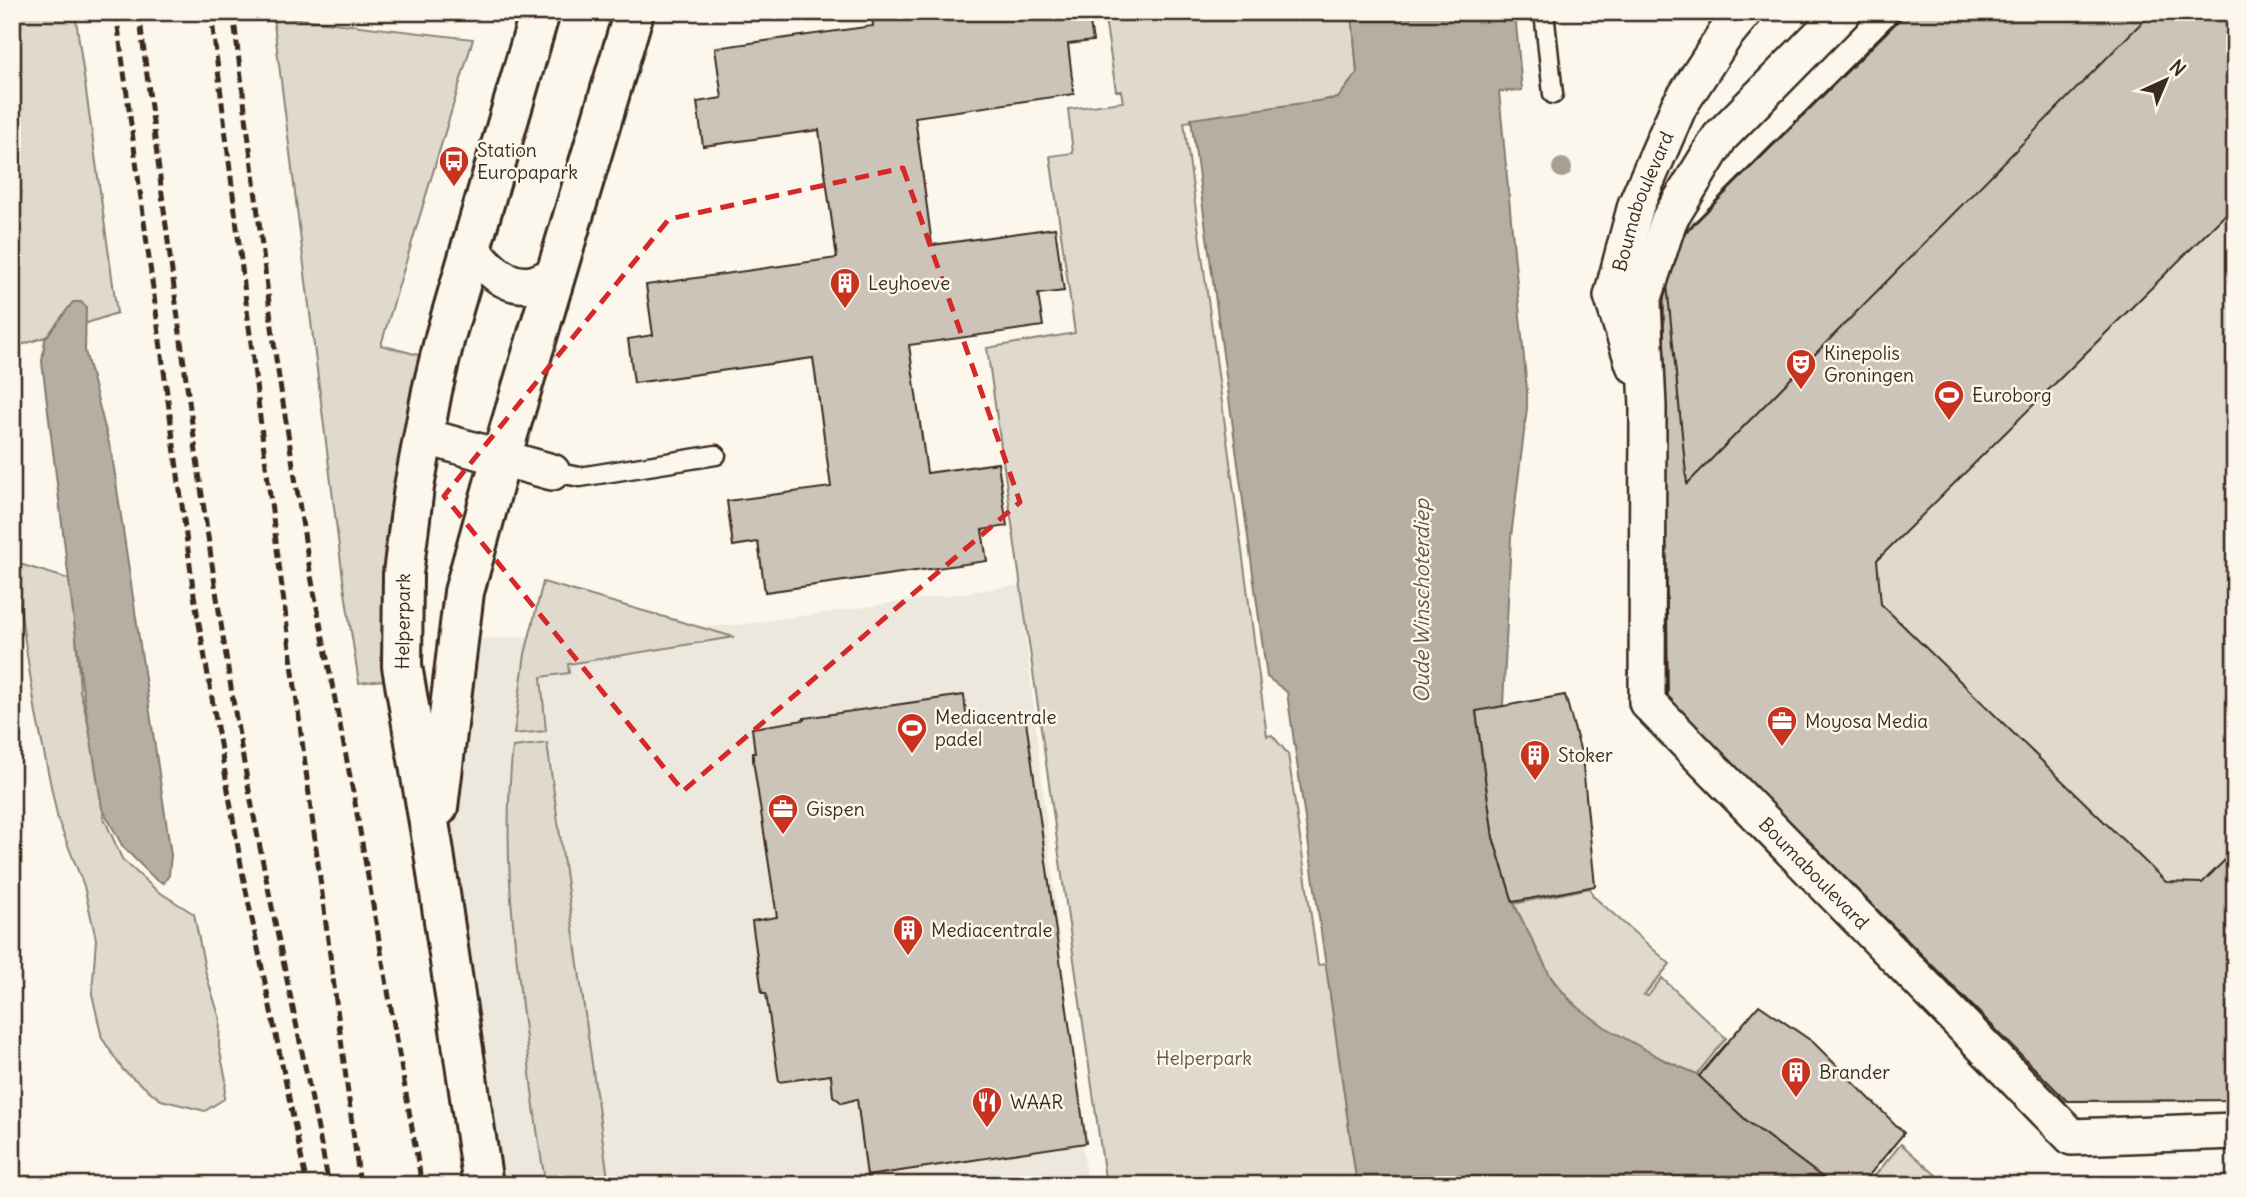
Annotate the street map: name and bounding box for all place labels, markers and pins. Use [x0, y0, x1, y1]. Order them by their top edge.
place label: Station Europapark [477, 138, 578, 184]
bus stop icon: Station Europapark [437, 144, 471, 188]
building icon: Leyhoeve [828, 266, 862, 310]
place label: Leyhoeve [868, 271, 950, 295]
place label: Kinepolis Groningen [1824, 341, 1914, 387]
theatre icon: Kinepolis Groningen [1784, 347, 1818, 391]
sports icon: Euroborg [1932, 378, 1966, 422]
place label: Euroborg [1972, 383, 2052, 407]
office icon: Moyosa Media [1765, 704, 1799, 748]
place label: Mediacentrale padel [935, 705, 1056, 751]
place label: Moyosa Media [1805, 709, 1928, 733]
sports icon: Mediacentrale padel [895, 711, 929, 755]
building icon: Stoker [1518, 738, 1552, 782]
place label: Stoker [1558, 743, 1613, 767]
office icon: Gispen [766, 792, 800, 836]
place label: Gispen [806, 797, 865, 821]
building icon: Mediacentrale [891, 913, 925, 957]
place label: Mediacentrale [931, 918, 1052, 942]
building icon: Brander [1779, 1055, 1813, 1099]
place label: Brander [1819, 1060, 1890, 1084]
restaurant icon: WAAR [970, 1085, 1004, 1129]
place label: WAAR [1010, 1090, 1063, 1114]

